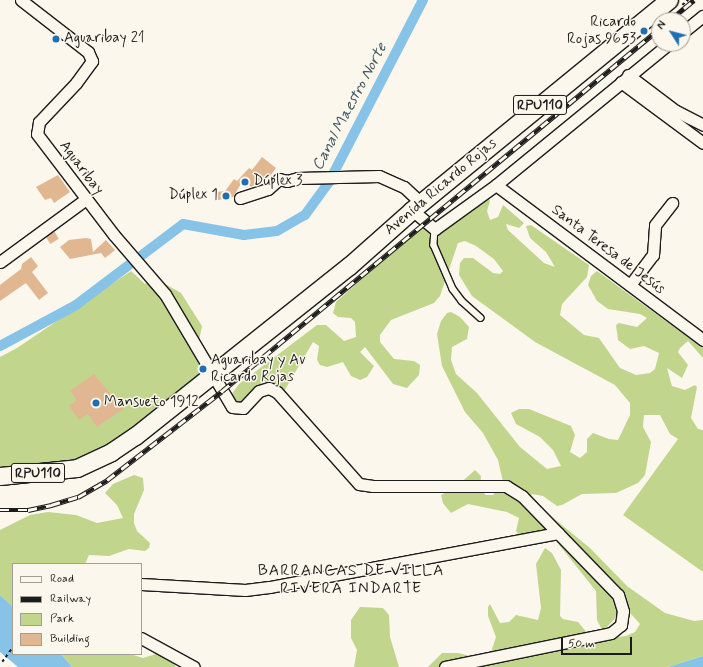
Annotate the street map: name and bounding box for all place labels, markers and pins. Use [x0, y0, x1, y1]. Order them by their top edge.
place label: Ricardo Rojas 9653 [567, 13, 636, 48]
marker: Ricardo Rojas 9653 [639, 26, 649, 36]
place label: Aguaribay 21 [64, 30, 144, 48]
marker: Aguaribay 21 [51, 34, 61, 44]
place label: Dúplex 3 [253, 173, 303, 191]
marker: Dúplex 3 [240, 177, 250, 187]
place label: Dúplex 1 [169, 187, 218, 205]
marker: Dúplex 1 [221, 191, 231, 201]
place label: Aguaribay y Av Ricardo Rojas [211, 351, 305, 386]
marker: Aguaribay y Av Ricardo Rojas [198, 364, 208, 374]
place label: Mansueto 1912 [104, 394, 199, 412]
marker: Mansueto 1912 [91, 398, 101, 408]

